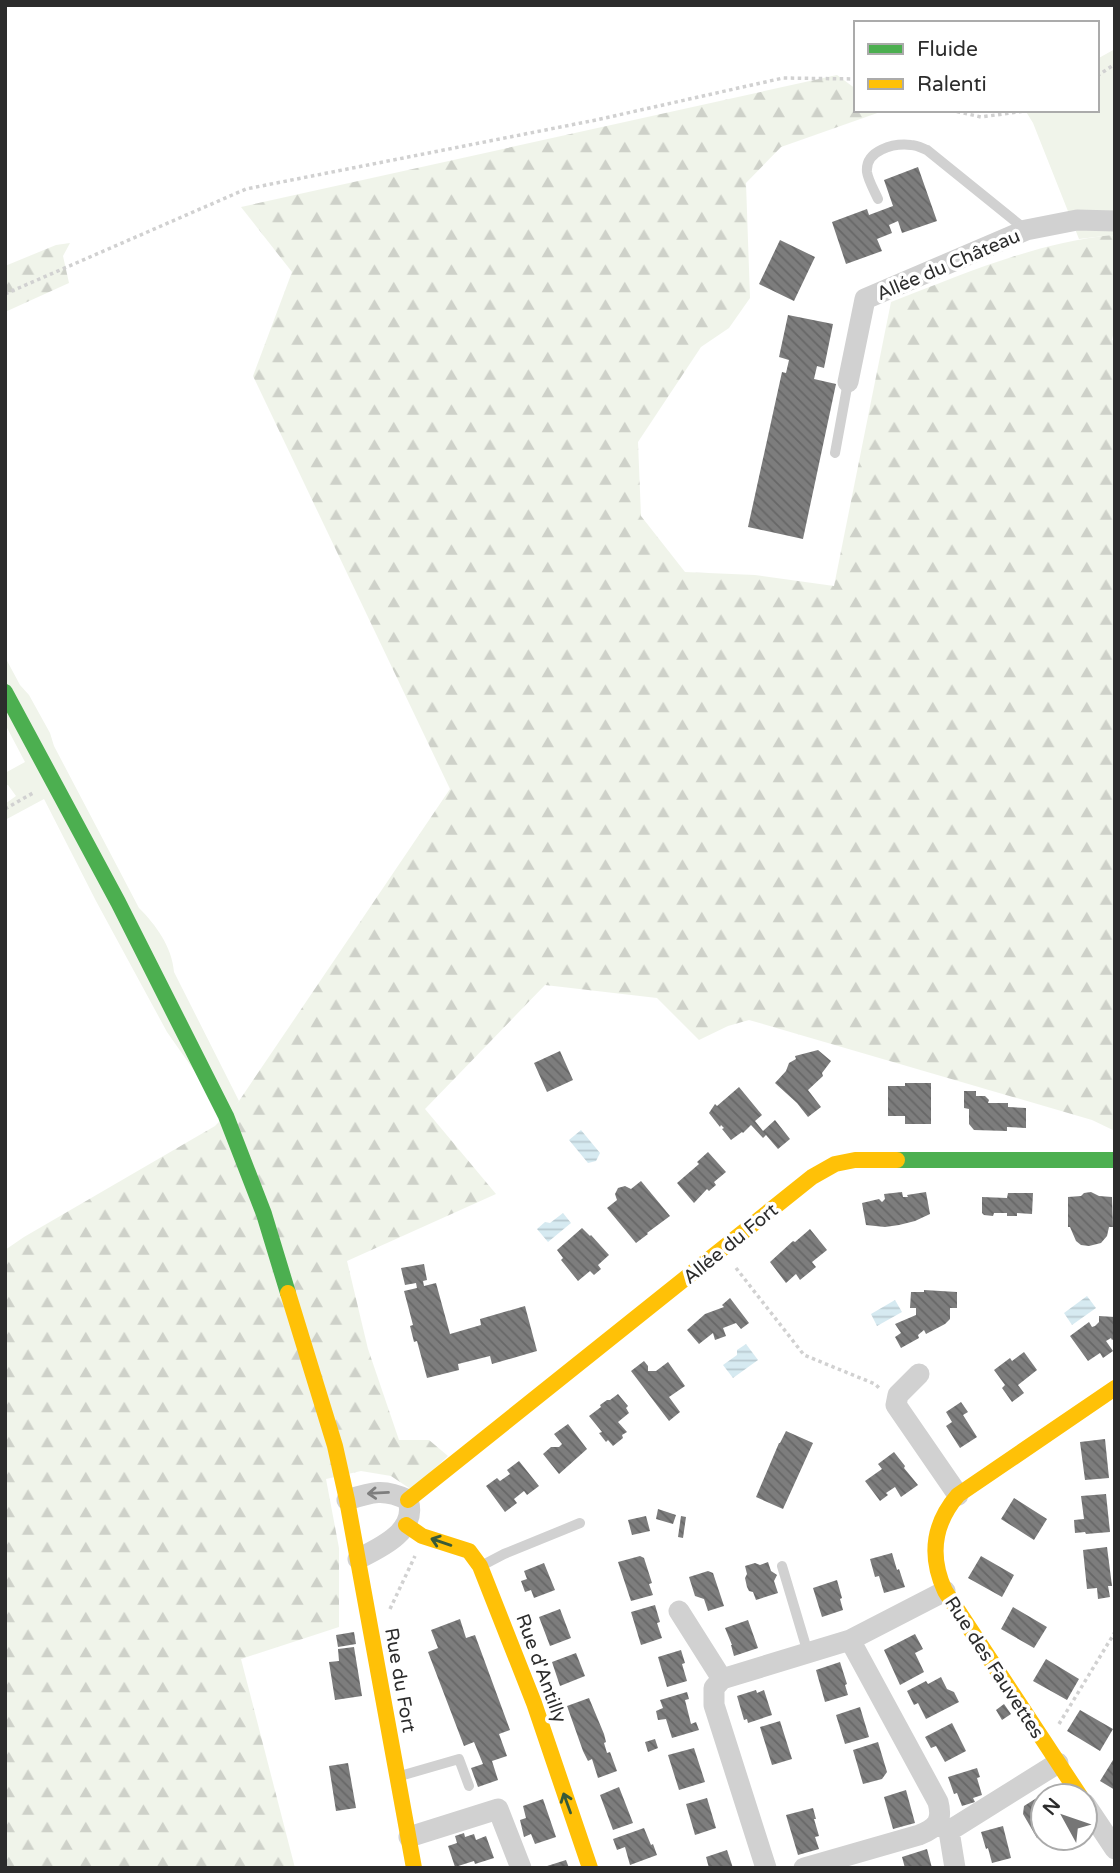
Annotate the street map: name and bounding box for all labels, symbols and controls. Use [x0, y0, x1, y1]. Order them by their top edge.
legend [854, 21, 1099, 112]
text: Fluide [917, 37, 978, 62]
text: Ralenti [917, 72, 987, 97]
street label: Allée du Château [873, 225, 1023, 305]
street label: Allée du Fort [679, 1199, 782, 1289]
one-way arrow [367, 1487, 390, 1500]
one-way arrow [430, 1535, 452, 1548]
street label: Rue des Fauvettes [940, 1592, 1048, 1743]
street label: Rue d'Antilly [511, 1611, 571, 1726]
street label: Rue du Fort [380, 1626, 420, 1734]
north arrow [1029, 1782, 1099, 1852]
one-way arrow [560, 1793, 573, 1815]
text: N [1038, 1794, 1065, 1820]

